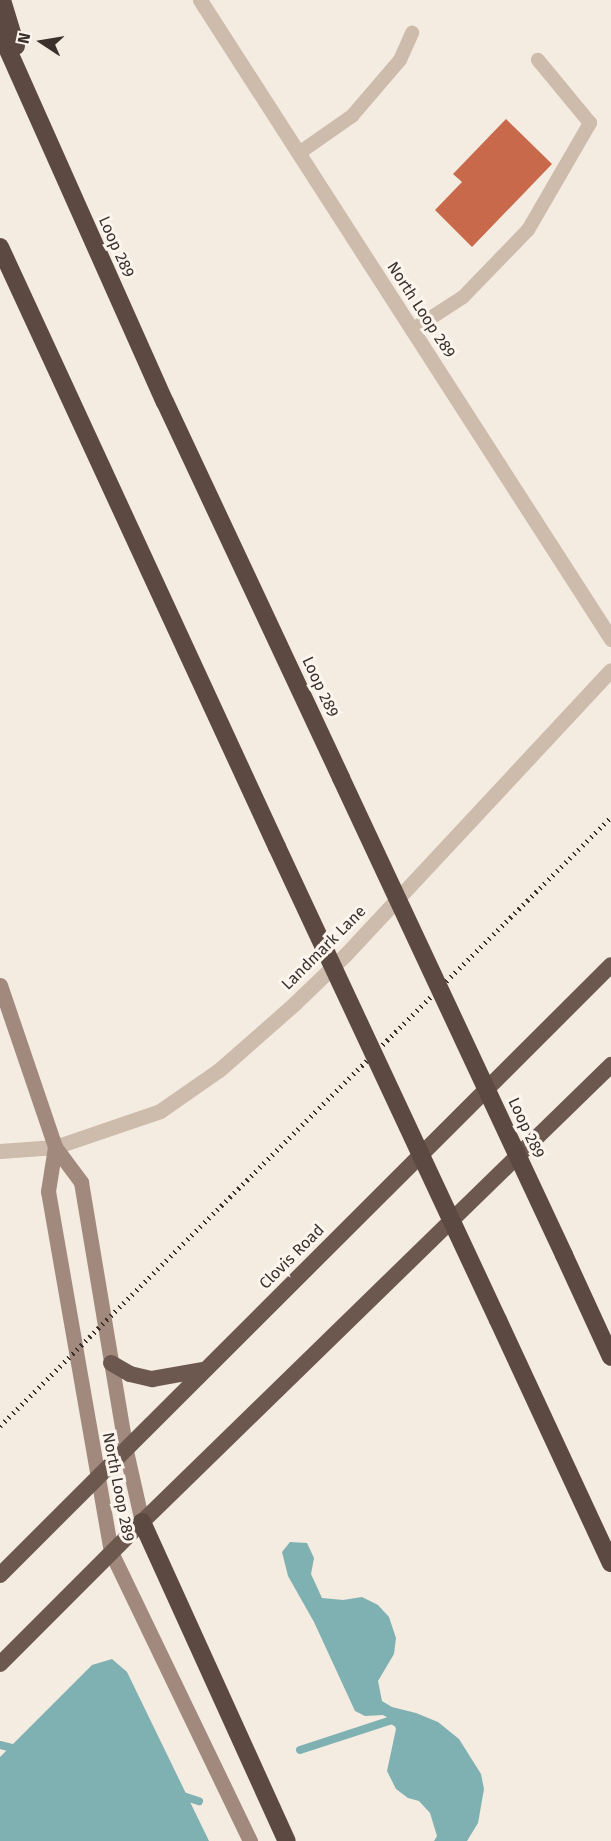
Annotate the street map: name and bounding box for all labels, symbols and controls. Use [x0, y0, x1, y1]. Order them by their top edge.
north arrow [12, 12, 72, 72]
text: N [14, 31, 34, 45]
street label: Loop 289 [94, 213, 138, 281]
street label: North Loop 289 [383, 258, 459, 362]
street label: Loop 289 [298, 654, 342, 720]
street label: Landmark Lane [278, 902, 370, 994]
street label: Loop 289 [504, 1095, 548, 1161]
street label: Clovis Road [256, 1221, 328, 1293]
street label: North Loop 289 [98, 1431, 138, 1543]

